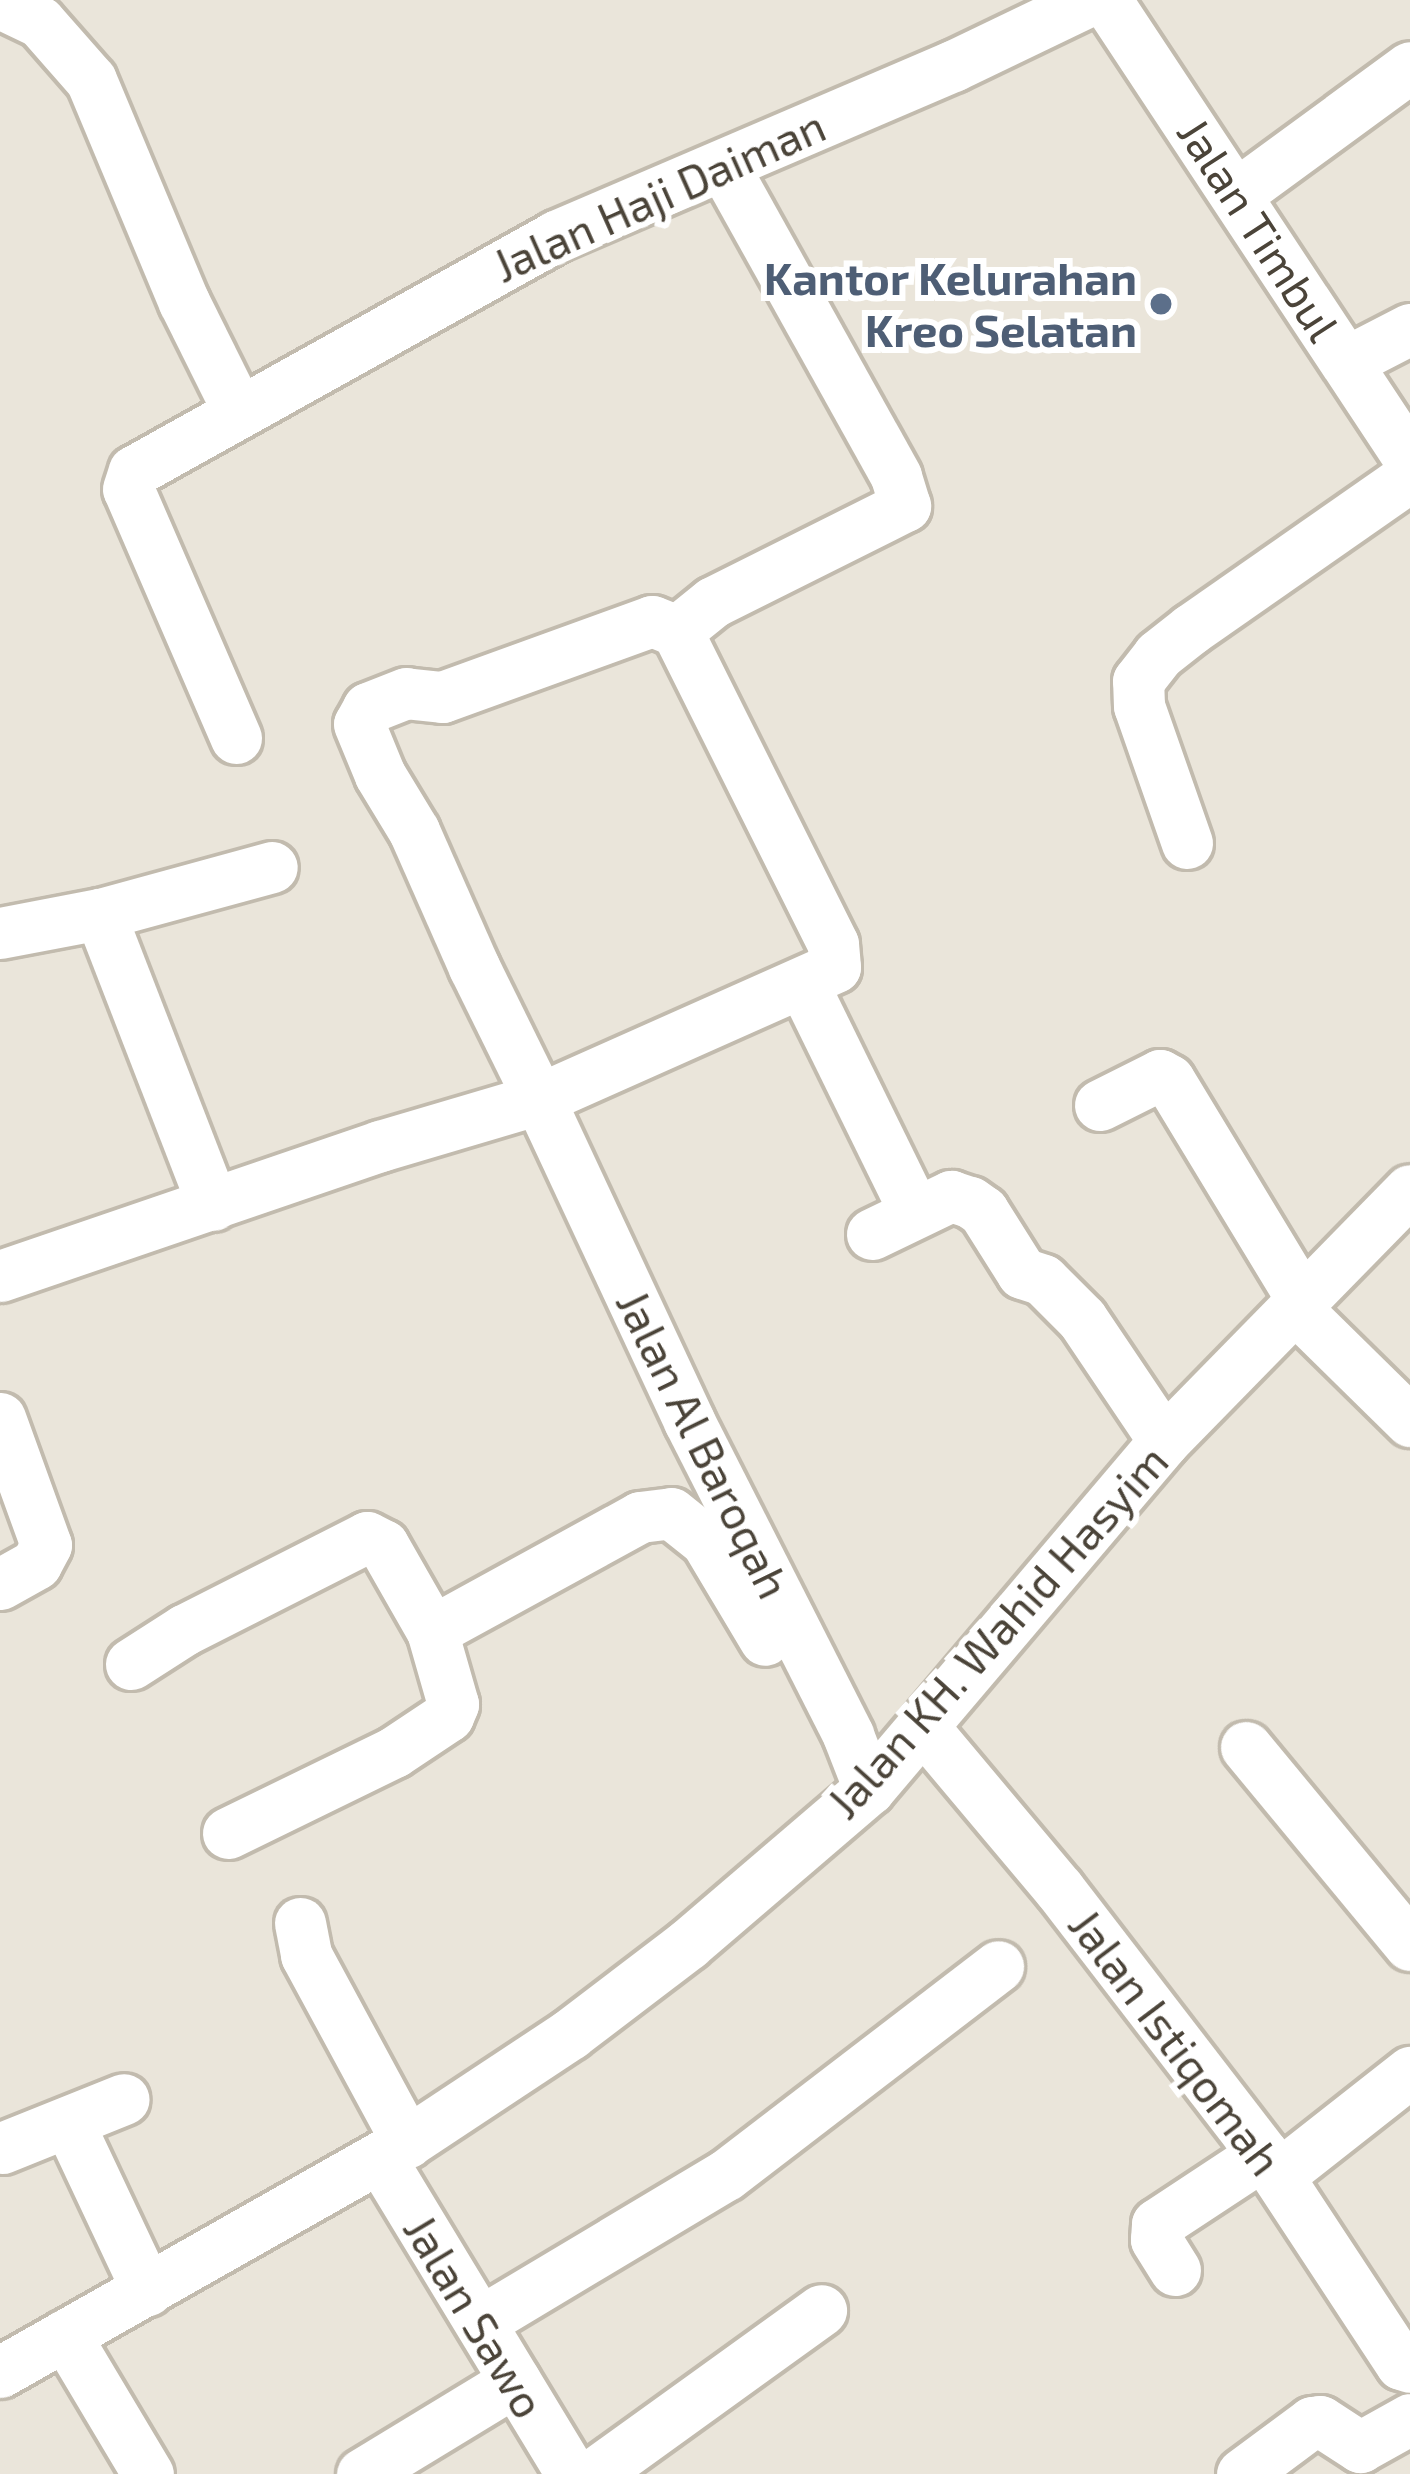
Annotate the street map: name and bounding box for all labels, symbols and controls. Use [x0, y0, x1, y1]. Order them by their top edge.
street label: Jalan Haji Daiman [485, 98, 833, 292]
street label: Jalan Timbul [1167, 107, 1351, 351]
place label: Kantor Kelurahan Kreo Selatan [763, 251, 1137, 357]
marker: Kantor Kelurahan Kreo Selatan [1148, 291, 1174, 317]
street label: Jalan Al Baroqah [606, 1280, 802, 1608]
street label: Jalan KH. Wahid Hasyim [815, 1433, 1179, 1829]
street label: Jalan Istiqomah [1059, 1898, 1293, 2186]
street label: Jalan Sawo [393, 2205, 557, 2427]

